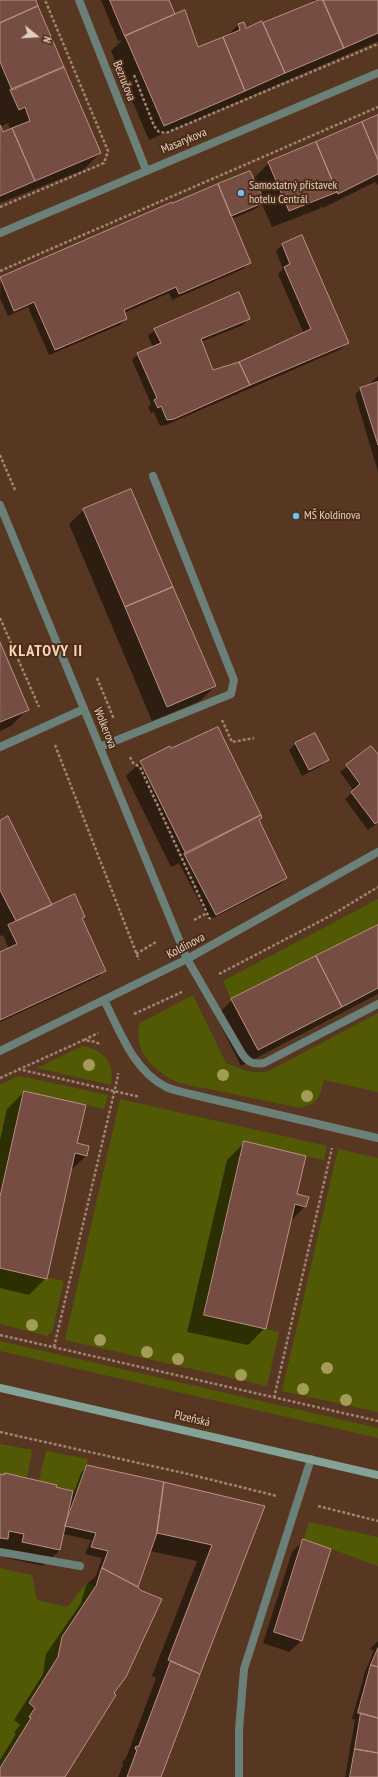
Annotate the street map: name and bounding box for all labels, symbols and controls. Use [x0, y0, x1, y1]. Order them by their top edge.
north arrow [16, 16, 56, 56]
text: N [40, 35, 55, 45]
street label: Bezručova [109, 59, 139, 103]
street label: Masarykova [159, 125, 209, 157]
place label: Samostatný přístavek hotelu Centrál [249, 179, 337, 207]
marker: Samostatný přístavek hotelu Centrál [236, 188, 246, 198]
place label: MŠ Koldinova [304, 509, 360, 523]
marker: MŠ Koldinova [291, 511, 301, 521]
district label: KLATOVY II [9, 641, 83, 661]
street label: Wolkerova [90, 705, 120, 751]
street label: Koldinova [165, 930, 207, 962]
street label: Plzeňská [173, 1408, 211, 1430]

